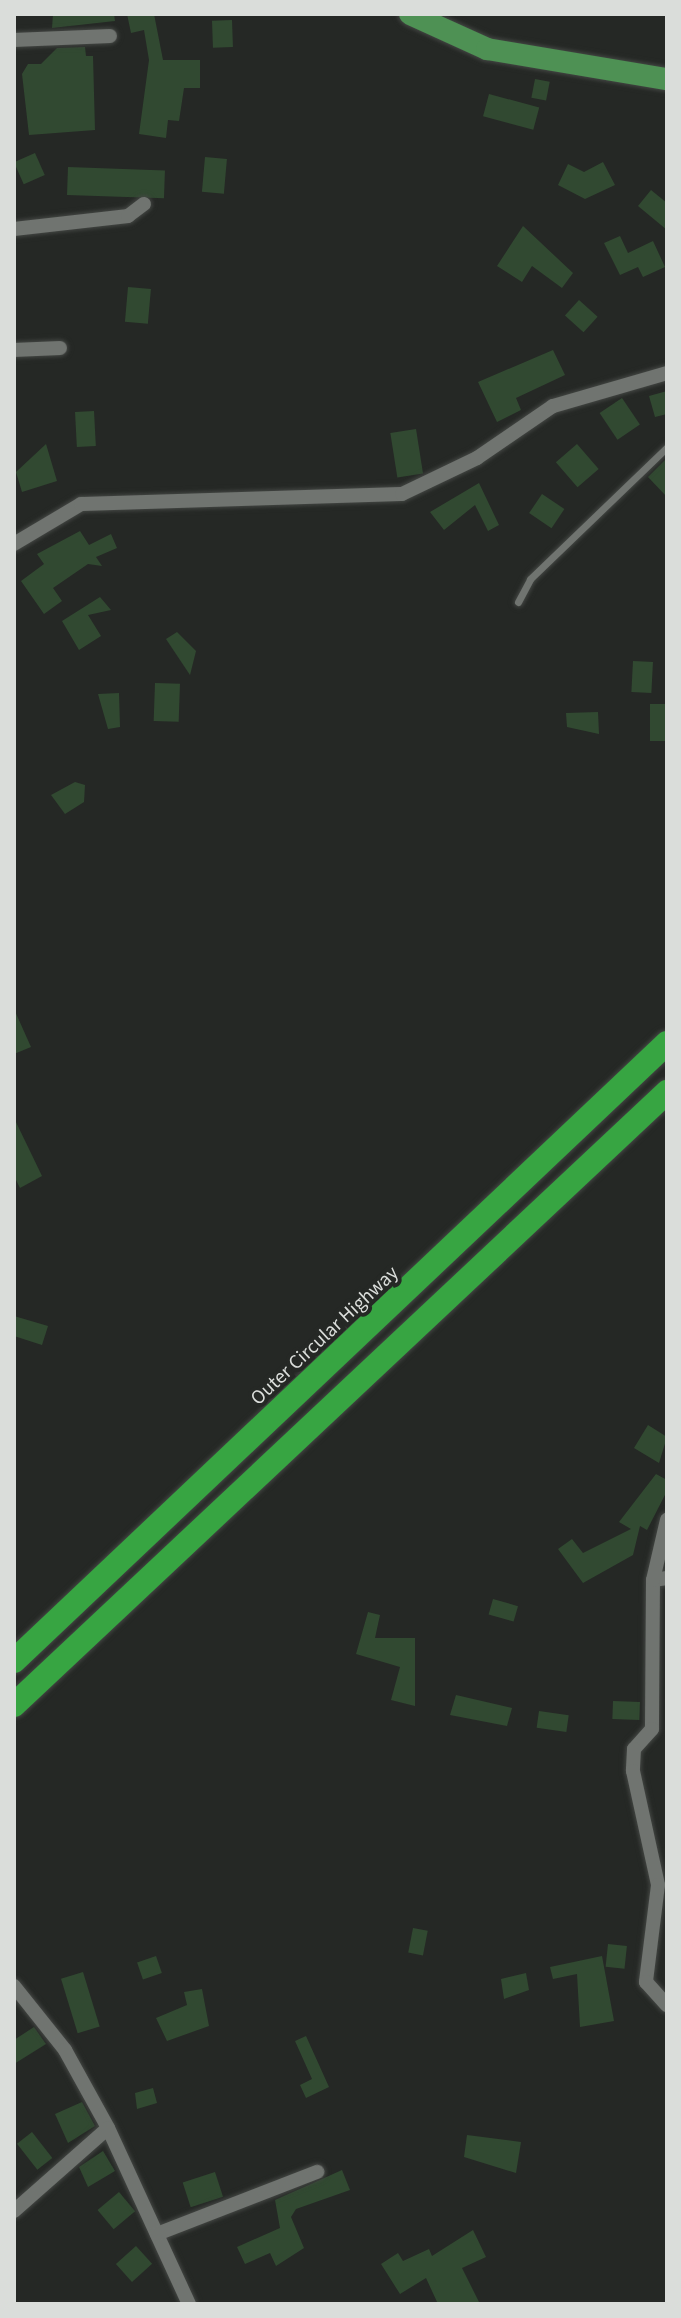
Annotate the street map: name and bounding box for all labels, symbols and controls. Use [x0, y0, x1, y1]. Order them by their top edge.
street label: Outer Circular Highway [246, 1261, 404, 1411]

